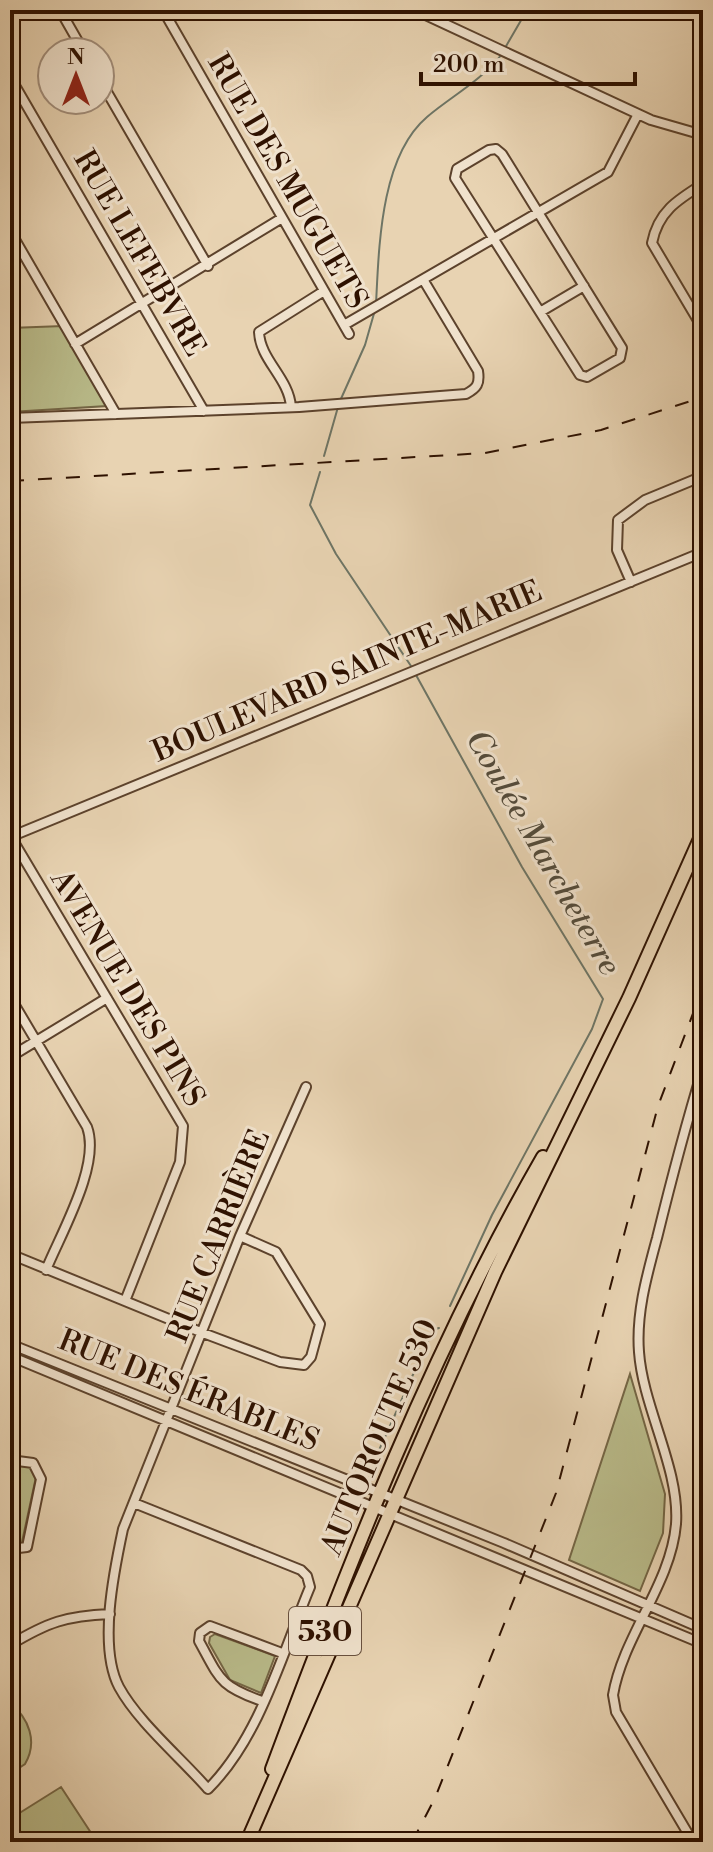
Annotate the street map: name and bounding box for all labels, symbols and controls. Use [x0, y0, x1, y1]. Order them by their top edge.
north arrow [36, 36, 116, 116]
scale bar [421, 36, 635, 86]
text: N [67, 44, 85, 71]
street label: RUE DES MUGUETS [199, 47, 376, 316]
text: 200 m [433, 50, 504, 80]
street label: RUE LEFEBVRE [65, 143, 214, 364]
street label: BOULEVARD SAINTE-MARIE [146, 573, 548, 772]
water label: Coulée Marcheterre [457, 723, 630, 982]
street label: AVENUE DES PINS [41, 862, 213, 1114]
street label: RUE CARRIÈRE [157, 1124, 279, 1348]
street label: AUTOROUTE 530 [313, 1314, 447, 1562]
street label: RUE DES ÉRABLES [53, 1319, 325, 1461]
road number: 530 [289, 1607, 361, 1655]

